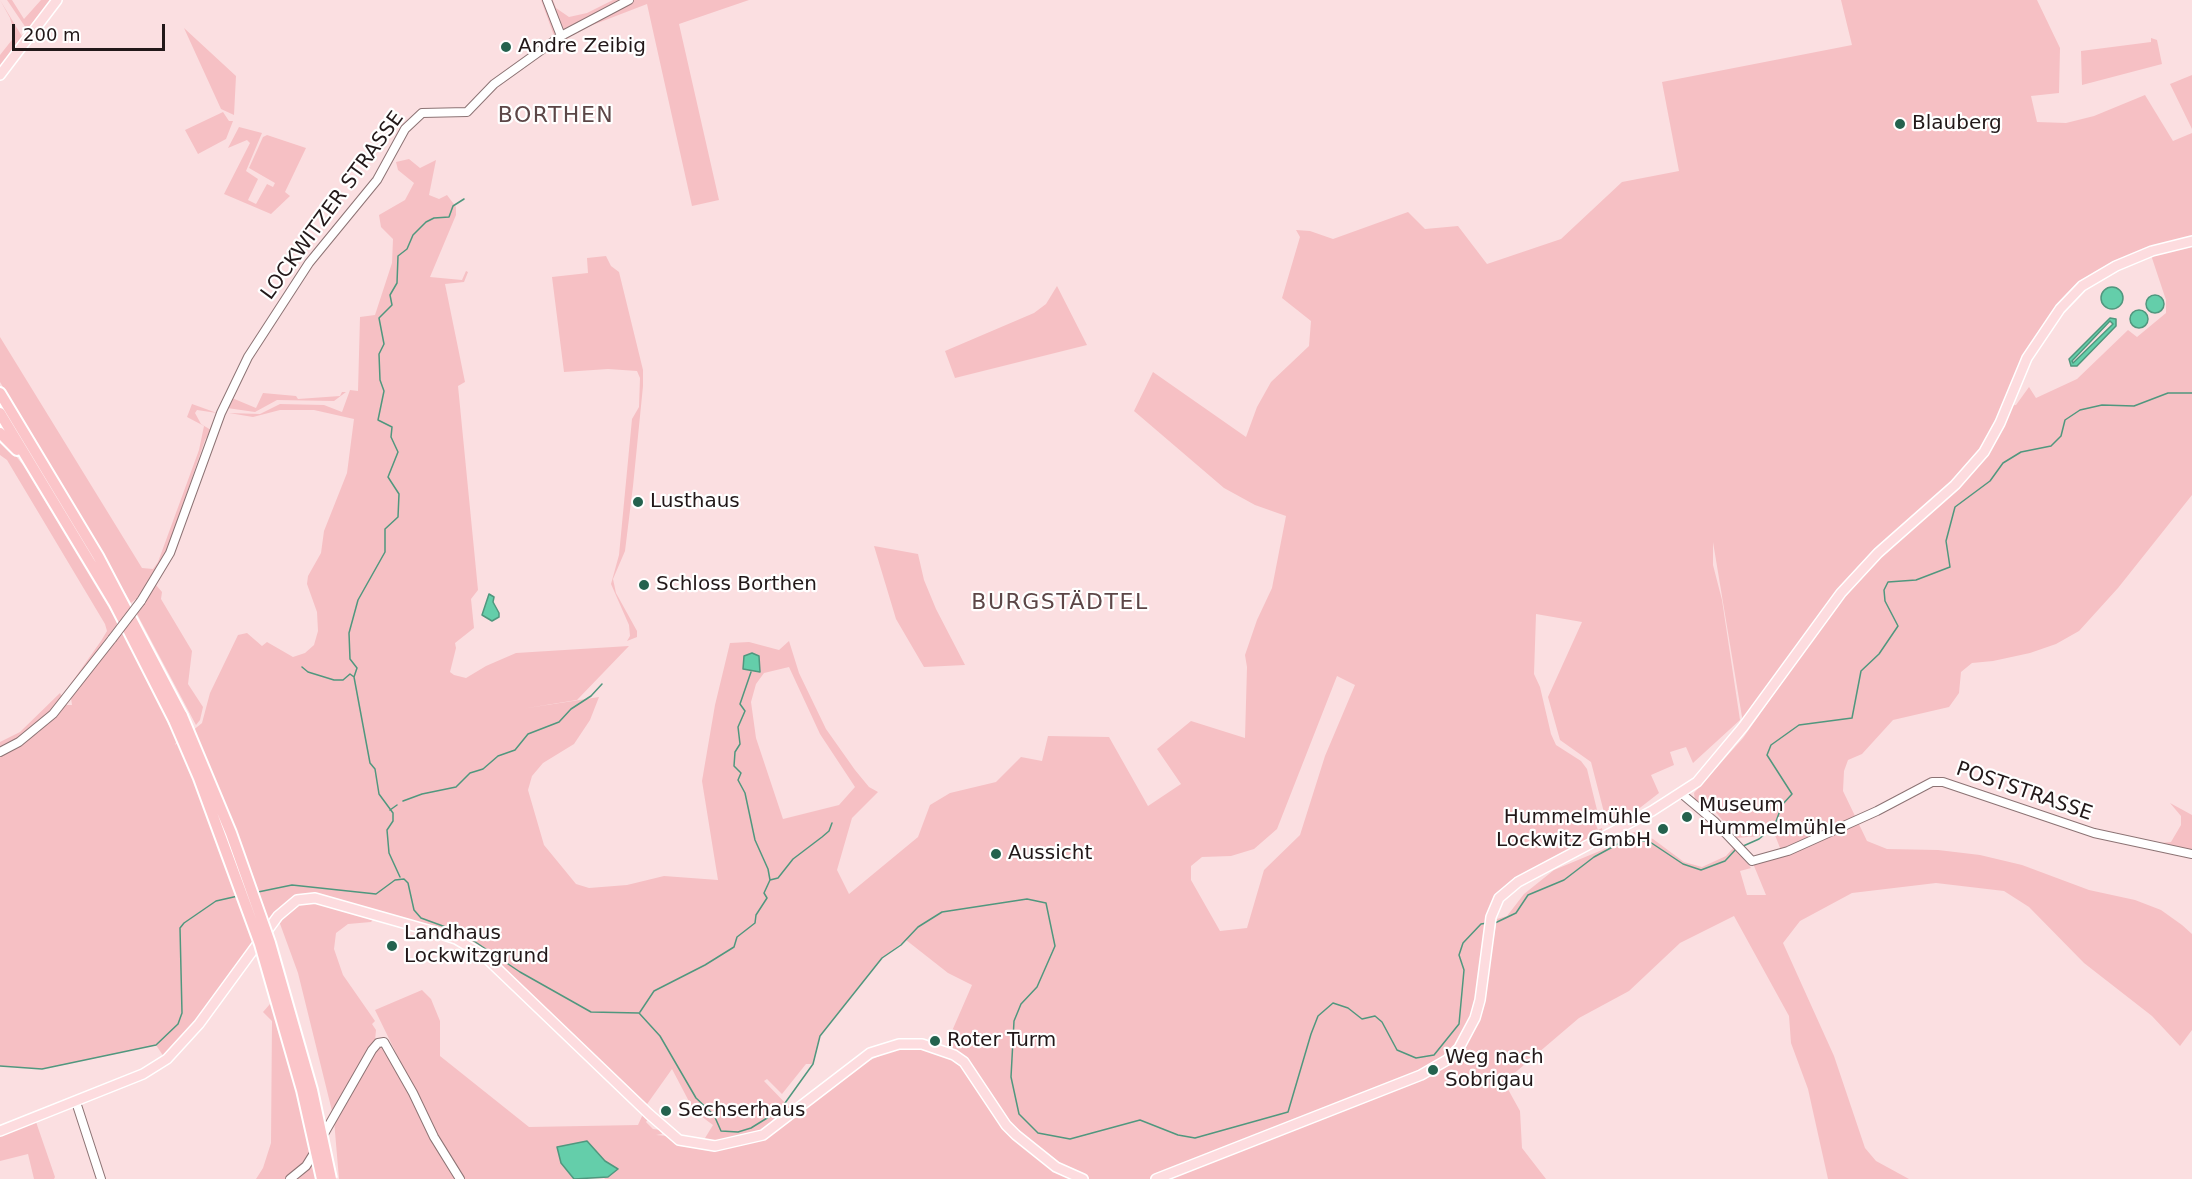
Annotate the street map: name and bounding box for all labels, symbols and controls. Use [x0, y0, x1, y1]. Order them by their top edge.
scale bar [15, 12, 168, 50]
text: 200 m [23, 24, 81, 45]
place label: Andre Zeibig [518, 35, 646, 59]
marker: Andre Zeibig [499, 40, 513, 54]
district label: BORTHEN [498, 103, 614, 129]
street label: LOCKWITZER STRASSE [257, 107, 409, 305]
place label: Blauberg [1912, 112, 2002, 136]
marker: Blauberg [1893, 117, 1907, 131]
place label: Lusthaus [650, 490, 740, 514]
marker: Lusthaus [631, 495, 645, 509]
place label: Schloss Borthen [656, 573, 817, 597]
marker: Schloss Borthen [637, 578, 651, 592]
district label: BURGSTÄDTEL [971, 590, 1149, 616]
street label: POSTSTRASSE [1953, 757, 2095, 827]
place label: Museum Hummelmühle [1699, 794, 1846, 841]
place label: Hummelmühle Lockwitz GmbH [1496, 806, 1651, 853]
marker: Museum Hummelmühle [1680, 810, 1694, 824]
marker: Hummelmühle Lockwitz GmbH [1656, 822, 1670, 836]
place label: Aussicht [1008, 842, 1092, 866]
marker: Aussicht [989, 847, 1003, 861]
place label: Landhaus Lockwitzgrund [404, 922, 549, 969]
marker: Landhaus Lockwitzgrund [385, 939, 399, 953]
place label: Roter Turm [947, 1029, 1056, 1053]
marker: Roter Turm [928, 1034, 942, 1048]
place label: Weg nach Sobrigau [1445, 1046, 1544, 1093]
marker: Weg nach Sobrigau [1426, 1063, 1440, 1077]
place label: Sechserhaus [678, 1099, 805, 1123]
marker: Sechserhaus [659, 1104, 673, 1118]

